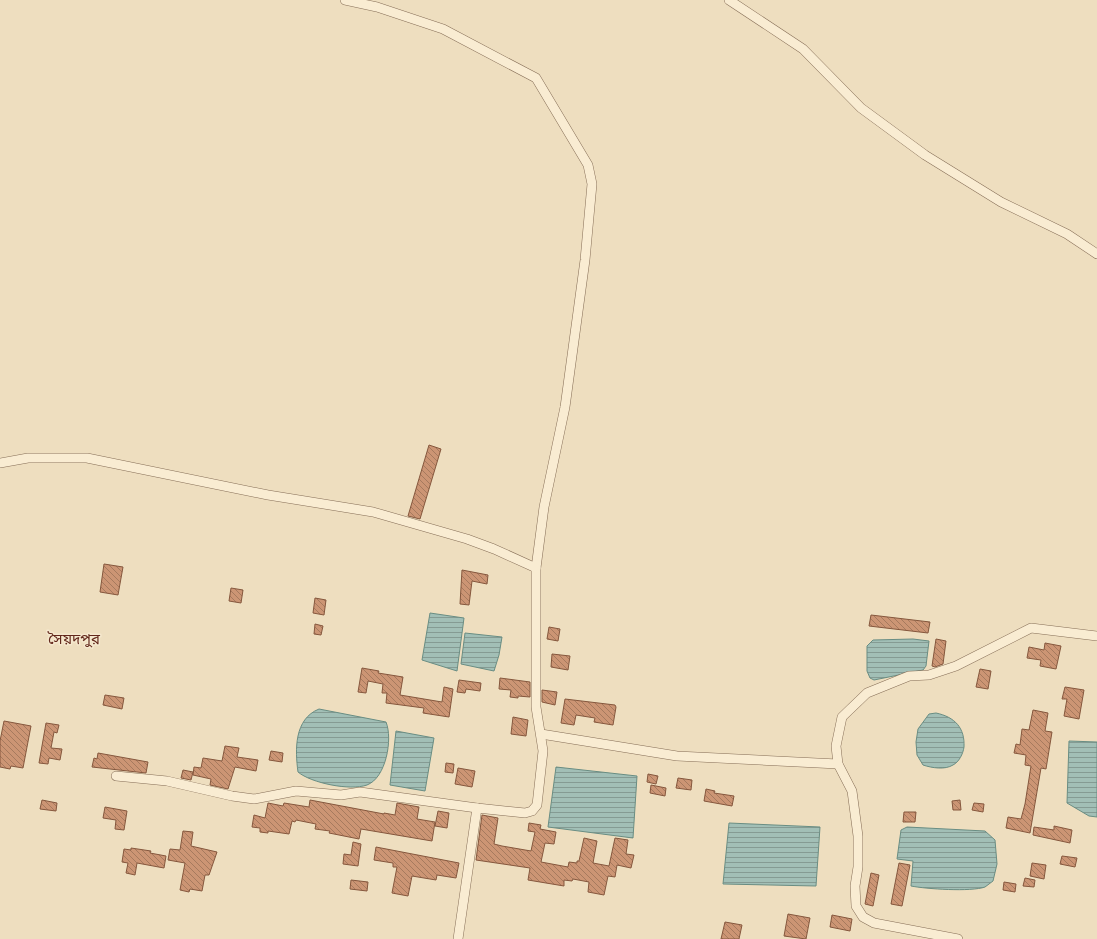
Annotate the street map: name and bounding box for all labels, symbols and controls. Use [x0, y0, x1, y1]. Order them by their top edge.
district label: সৈয়দপুর [47, 629, 101, 648]

